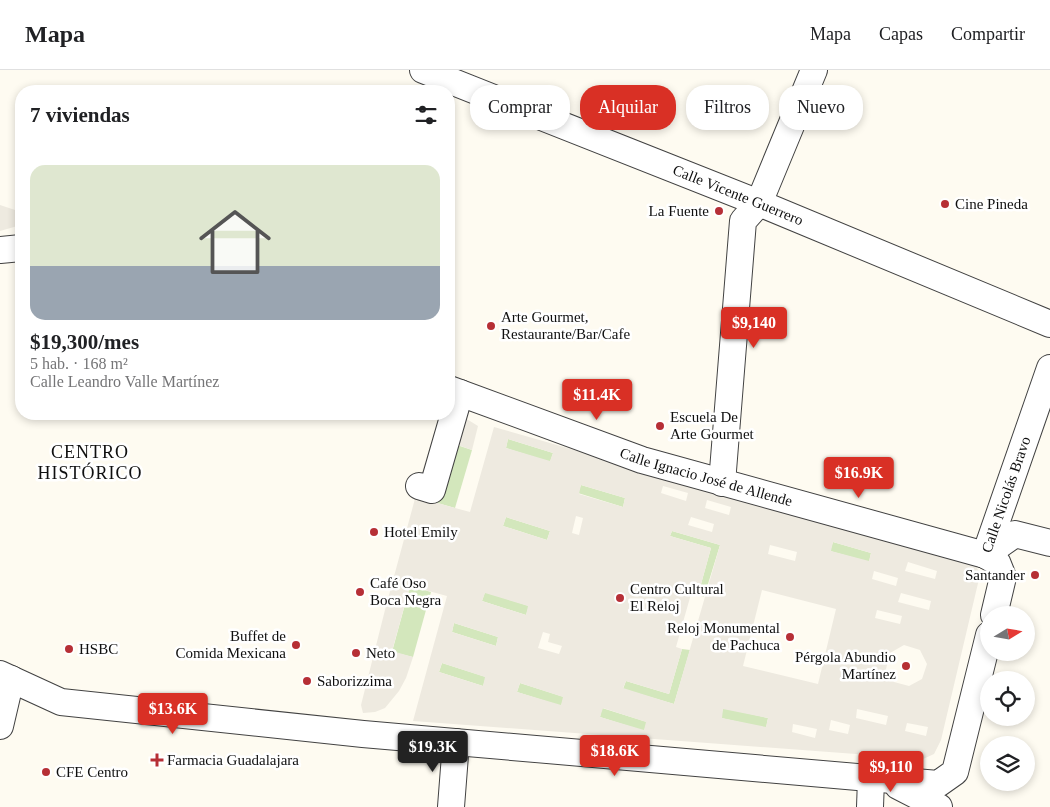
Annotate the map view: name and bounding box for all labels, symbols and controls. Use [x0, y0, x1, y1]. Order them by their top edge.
text: Mapa [25, 21, 85, 47]
text: Mapa [810, 24, 851, 44]
text: Capas [879, 24, 923, 44]
text: Compartir [951, 24, 1025, 44]
chip: Comprar [470, 85, 570, 130]
chip: Alquilar [580, 85, 676, 130]
chip: Filtros [686, 85, 769, 130]
chip: Nuevo [779, 85, 863, 130]
icon: filters [412, 101, 440, 129]
text: 7 viviendas [30, 103, 130, 127]
street label: Calle Vicente Guerrero [671, 162, 806, 228]
place label: Cine Pineda [955, 196, 1028, 212]
icon: home [190, 197, 280, 287]
marker: Cine Pineda [939, 198, 951, 210]
place label: La Fuente [649, 203, 709, 219]
marker: La Fuente [713, 205, 725, 217]
pin: $9,140 [713, 306, 795, 349]
place label: Arte Gourmet, Restaurante/Bar/Cafe [501, 309, 630, 342]
text: $9,140 [732, 314, 776, 331]
marker: Arte Gourmet, Restaurante/Bar/Cafe [485, 320, 497, 332]
text: $19,300/mes [30, 330, 139, 354]
text: 5 hab. · 168 m² [30, 355, 128, 372]
text: Calle Leandro Valle Martínez [30, 373, 219, 390]
pin: $11.4K [556, 378, 638, 421]
text: $11.4K [573, 386, 621, 403]
place label: Escuela De Arte Gourmet [670, 409, 755, 442]
marker: Escuela De Arte Gourmet [654, 420, 666, 432]
street label: Calle Nicolás Bravo [978, 434, 1034, 555]
district label: CENTRO HISTÓRICO [37, 442, 143, 483]
street label: Calle Ignacio José de Allende [618, 445, 794, 509]
pin: $16.9K [818, 456, 900, 499]
text: $16.9K [835, 464, 883, 481]
place label: Hotel Emily [384, 524, 458, 540]
marker: Hotel Emily [368, 526, 380, 538]
place label: Santander [965, 567, 1025, 583]
marker: Santander [1029, 569, 1041, 581]
place label: Café Oso Boca Negra [370, 575, 442, 608]
place label: Centro Cultural El Reloj [630, 581, 724, 614]
marker: Café Oso Boca Negra [354, 586, 366, 598]
marker: Centro Cultural El Reloj [614, 592, 626, 604]
north arrow [980, 606, 1035, 661]
map controls [980, 606, 1035, 791]
place label: Reloj Monumental de Pachuca [667, 620, 780, 653]
place label: Buffet de Comida Mexicana [176, 628, 286, 661]
marker: Reloj Monumental de Pachuca [784, 631, 796, 643]
marker: Buffet de Comida Mexicana [290, 639, 302, 651]
place label: HSBC [79, 641, 118, 657]
marker: HSBC [63, 643, 75, 655]
place label: Neto [366, 645, 395, 661]
marker: Neto [350, 647, 362, 659]
place label: Pérgola Abundio Martínez [795, 649, 896, 682]
marker: Pérgola Abundio Martínez [900, 660, 912, 672]
button: locate [980, 671, 1035, 726]
place label: Saborizzima [317, 673, 392, 689]
marker: Saborizzima [301, 675, 313, 687]
pin: $13.6K [132, 692, 214, 735]
text: $13.6K [149, 700, 197, 717]
pin: $19.3K [392, 730, 474, 773]
pin: $18.6K [574, 734, 656, 777]
button: layers [980, 736, 1035, 791]
text: $19.3K [409, 738, 457, 755]
text: $18.6K [591, 742, 639, 759]
pin: $9,110 [850, 750, 932, 793]
place label: Farmacia Guadalajara [167, 752, 299, 768]
marker: Farmacia Guadalajara [151, 754, 163, 766]
text: $9,110 [869, 758, 913, 775]
place label: CFE Centro [56, 764, 128, 780]
marker: CFE Centro [40, 766, 52, 778]

